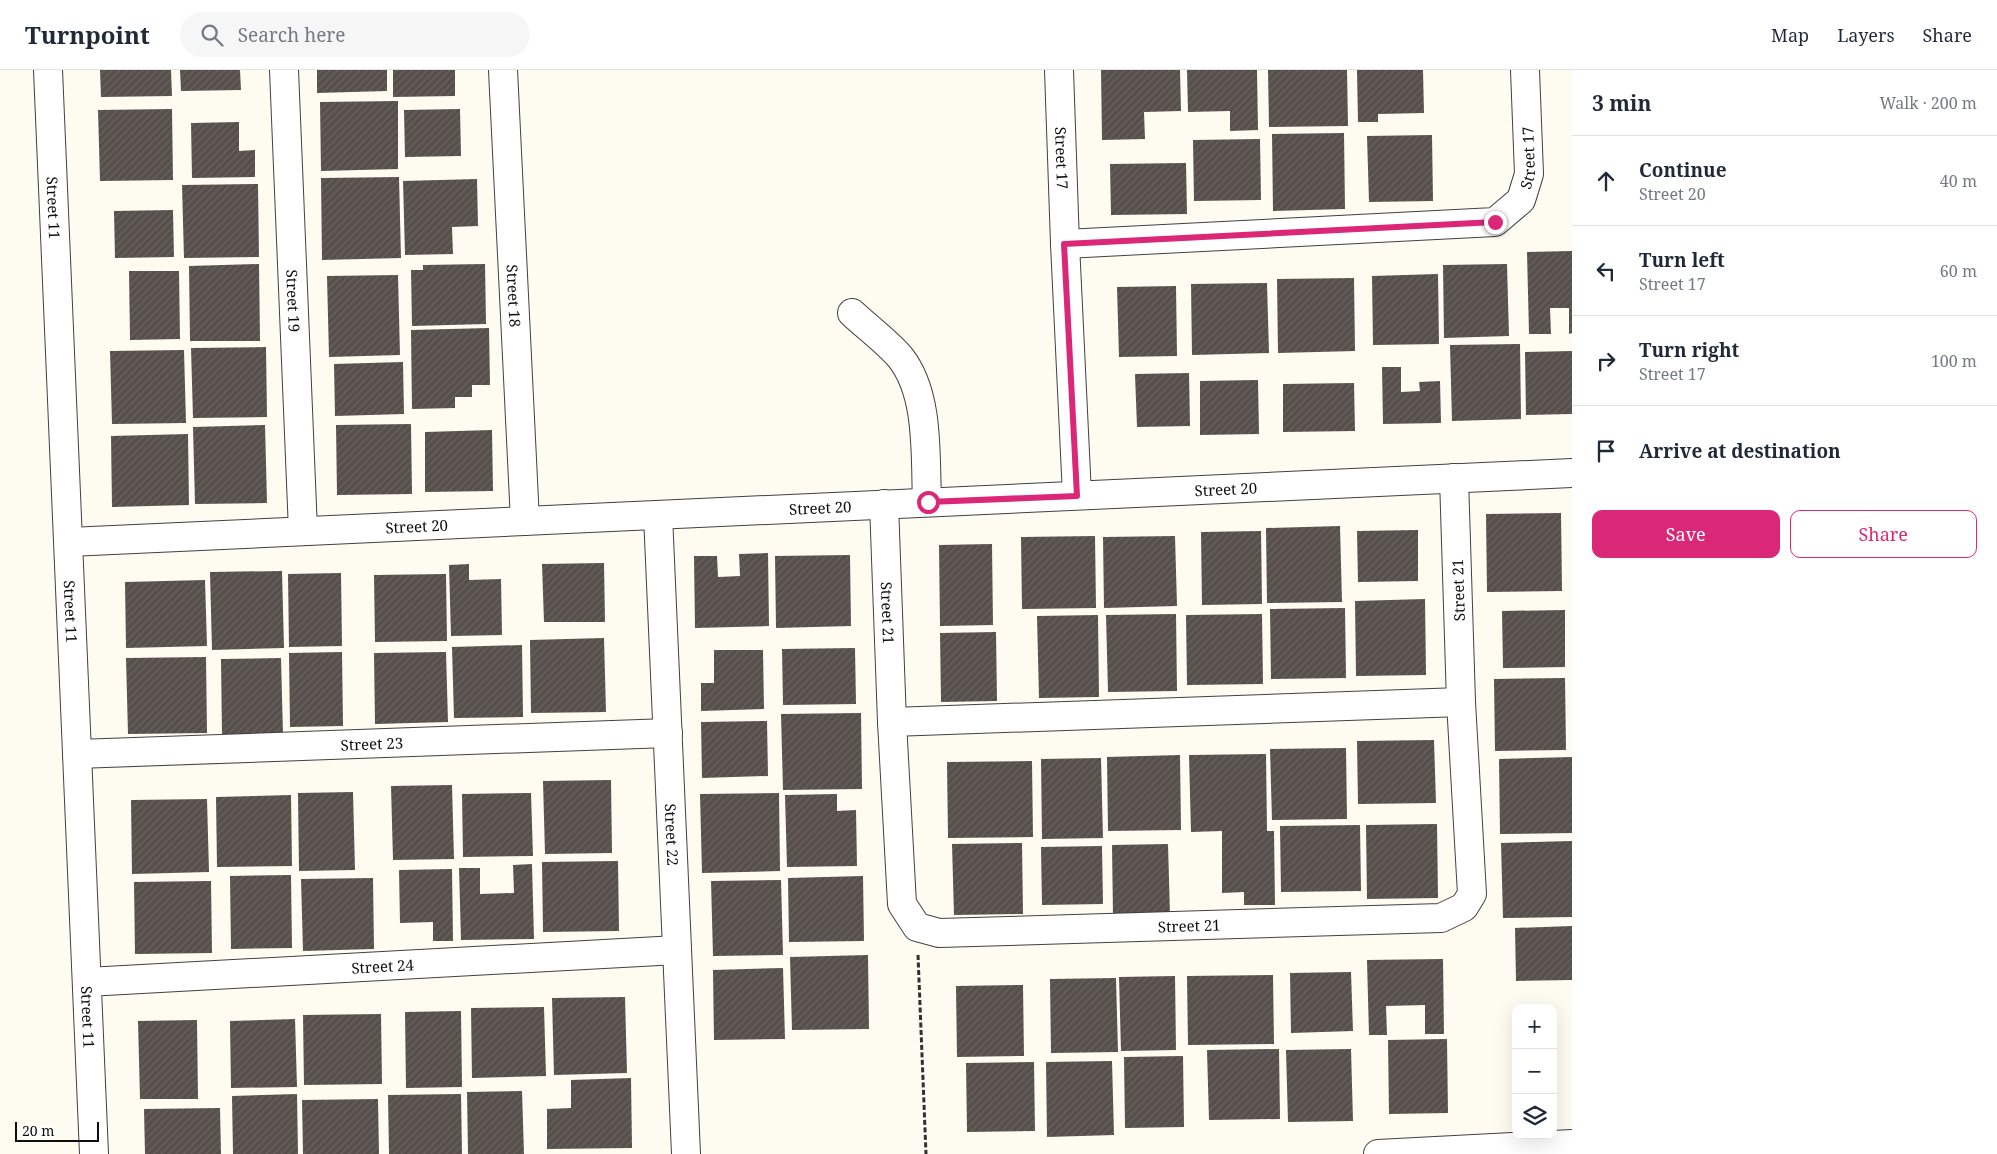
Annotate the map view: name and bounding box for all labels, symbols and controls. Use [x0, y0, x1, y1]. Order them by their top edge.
search box [180, 12, 530, 57]
text: Turnpoint [25, 18, 150, 51]
icon: search [198, 21, 226, 49]
text: Search here [238, 22, 346, 48]
text: Map [1771, 23, 1809, 47]
text: Layers [1837, 23, 1895, 47]
text: Share [1923, 23, 1972, 47]
text: 3 min [1592, 89, 1651, 117]
text: Walk · 200 m [1880, 92, 1977, 114]
street label: Street 17 [1051, 126, 1073, 190]
street label: Street 17 [1515, 126, 1539, 191]
text: Continue [1639, 157, 1727, 183]
icon: ahead [1592, 167, 1620, 195]
text: 40 m [1940, 170, 1977, 192]
street label: Street 11 [43, 176, 65, 240]
text: Street 20 [1639, 183, 1706, 205]
route end [1484, 211, 1507, 234]
text: Turn left [1639, 247, 1725, 273]
icon: left [1592, 257, 1620, 285]
text: 60 m [1940, 260, 1977, 282]
street label: Street 18 [502, 264, 526, 327]
street label: Street 19 [282, 269, 305, 332]
text: Street 17 [1639, 273, 1706, 295]
text: Turn right [1639, 337, 1739, 363]
icon: right [1592, 347, 1620, 375]
text: 100 m [1931, 350, 1977, 372]
text: Street 17 [1639, 363, 1706, 385]
icon: arrive [1592, 437, 1620, 465]
text: Arrive at destination [1639, 438, 1841, 464]
street label: Street 20 [1194, 477, 1257, 500]
route start [917, 491, 940, 514]
street label: Street 20 [789, 496, 852, 519]
button: Save [1592, 510, 1780, 558]
button: Share [1790, 510, 1977, 558]
street label: Street 20 [385, 515, 448, 537]
street label: Street 21 [1447, 558, 1469, 622]
street label: Street 11 [60, 580, 82, 643]
street label: Street 21 [877, 581, 899, 645]
street label: Street 23 [340, 732, 403, 755]
street label: Street 22 [661, 803, 683, 866]
street label: Street 21 [1158, 915, 1221, 936]
street label: Street 24 [351, 954, 415, 978]
street label: Street 11 [77, 985, 100, 1049]
map controls [1512, 1004, 1557, 1139]
button: + [1512, 1004, 1557, 1049]
button: − [1512, 1049, 1557, 1094]
button: layers [1512, 1094, 1557, 1139]
scale bar [15, 1119, 99, 1142]
text: 20 m [22, 1121, 55, 1140]

